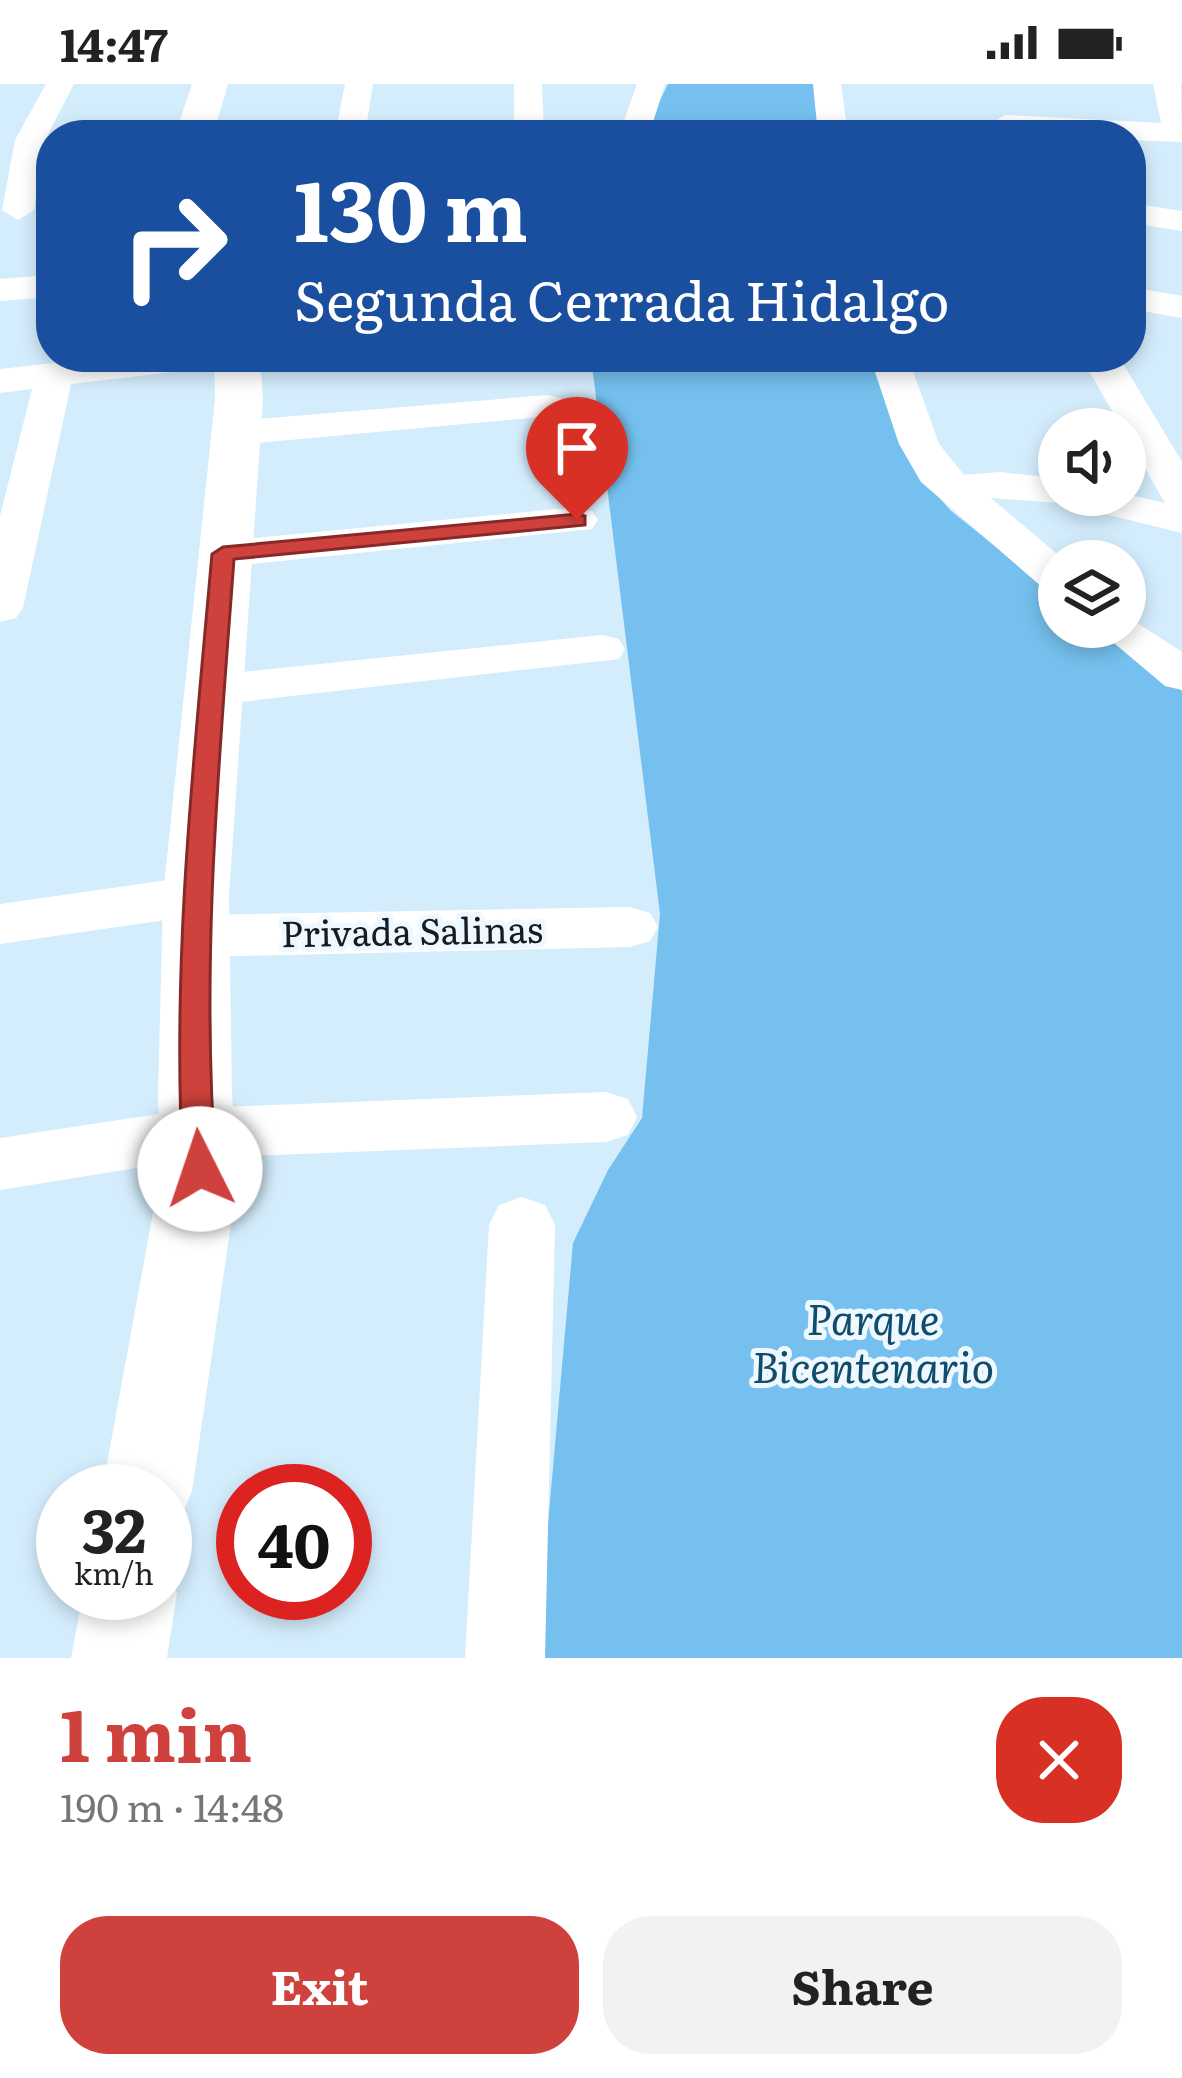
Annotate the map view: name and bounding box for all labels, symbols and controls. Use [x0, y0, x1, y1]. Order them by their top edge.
text: 14:47 [60, 9, 168, 76]
text: 130 m [294, 143, 528, 268]
icon: right [96, 168, 252, 324]
text: Segunda Cerrada Hidalgo [294, 257, 949, 338]
pin [526, 397, 628, 520]
map controls [1038, 408, 1146, 648]
button: sound [1038, 408, 1146, 516]
icon: arrive [544, 415, 610, 481]
button: layers [1038, 540, 1146, 648]
street label: Privada Salinas [281, 901, 543, 958]
position arrow [137, 1106, 263, 1232]
park label: Parque Bicentenario [752, 1286, 994, 1396]
speed limit sign: 40 [216, 1464, 372, 1620]
text: 32 [82, 1482, 146, 1571]
text: km/h [74, 1550, 154, 1594]
text: 1 min [60, 1677, 252, 1784]
button: close [996, 1697, 1122, 1823]
text: 190 m · 14:48 [60, 1776, 284, 1834]
button: Exit [60, 1916, 579, 2054]
button: Share [603, 1916, 1122, 2054]

